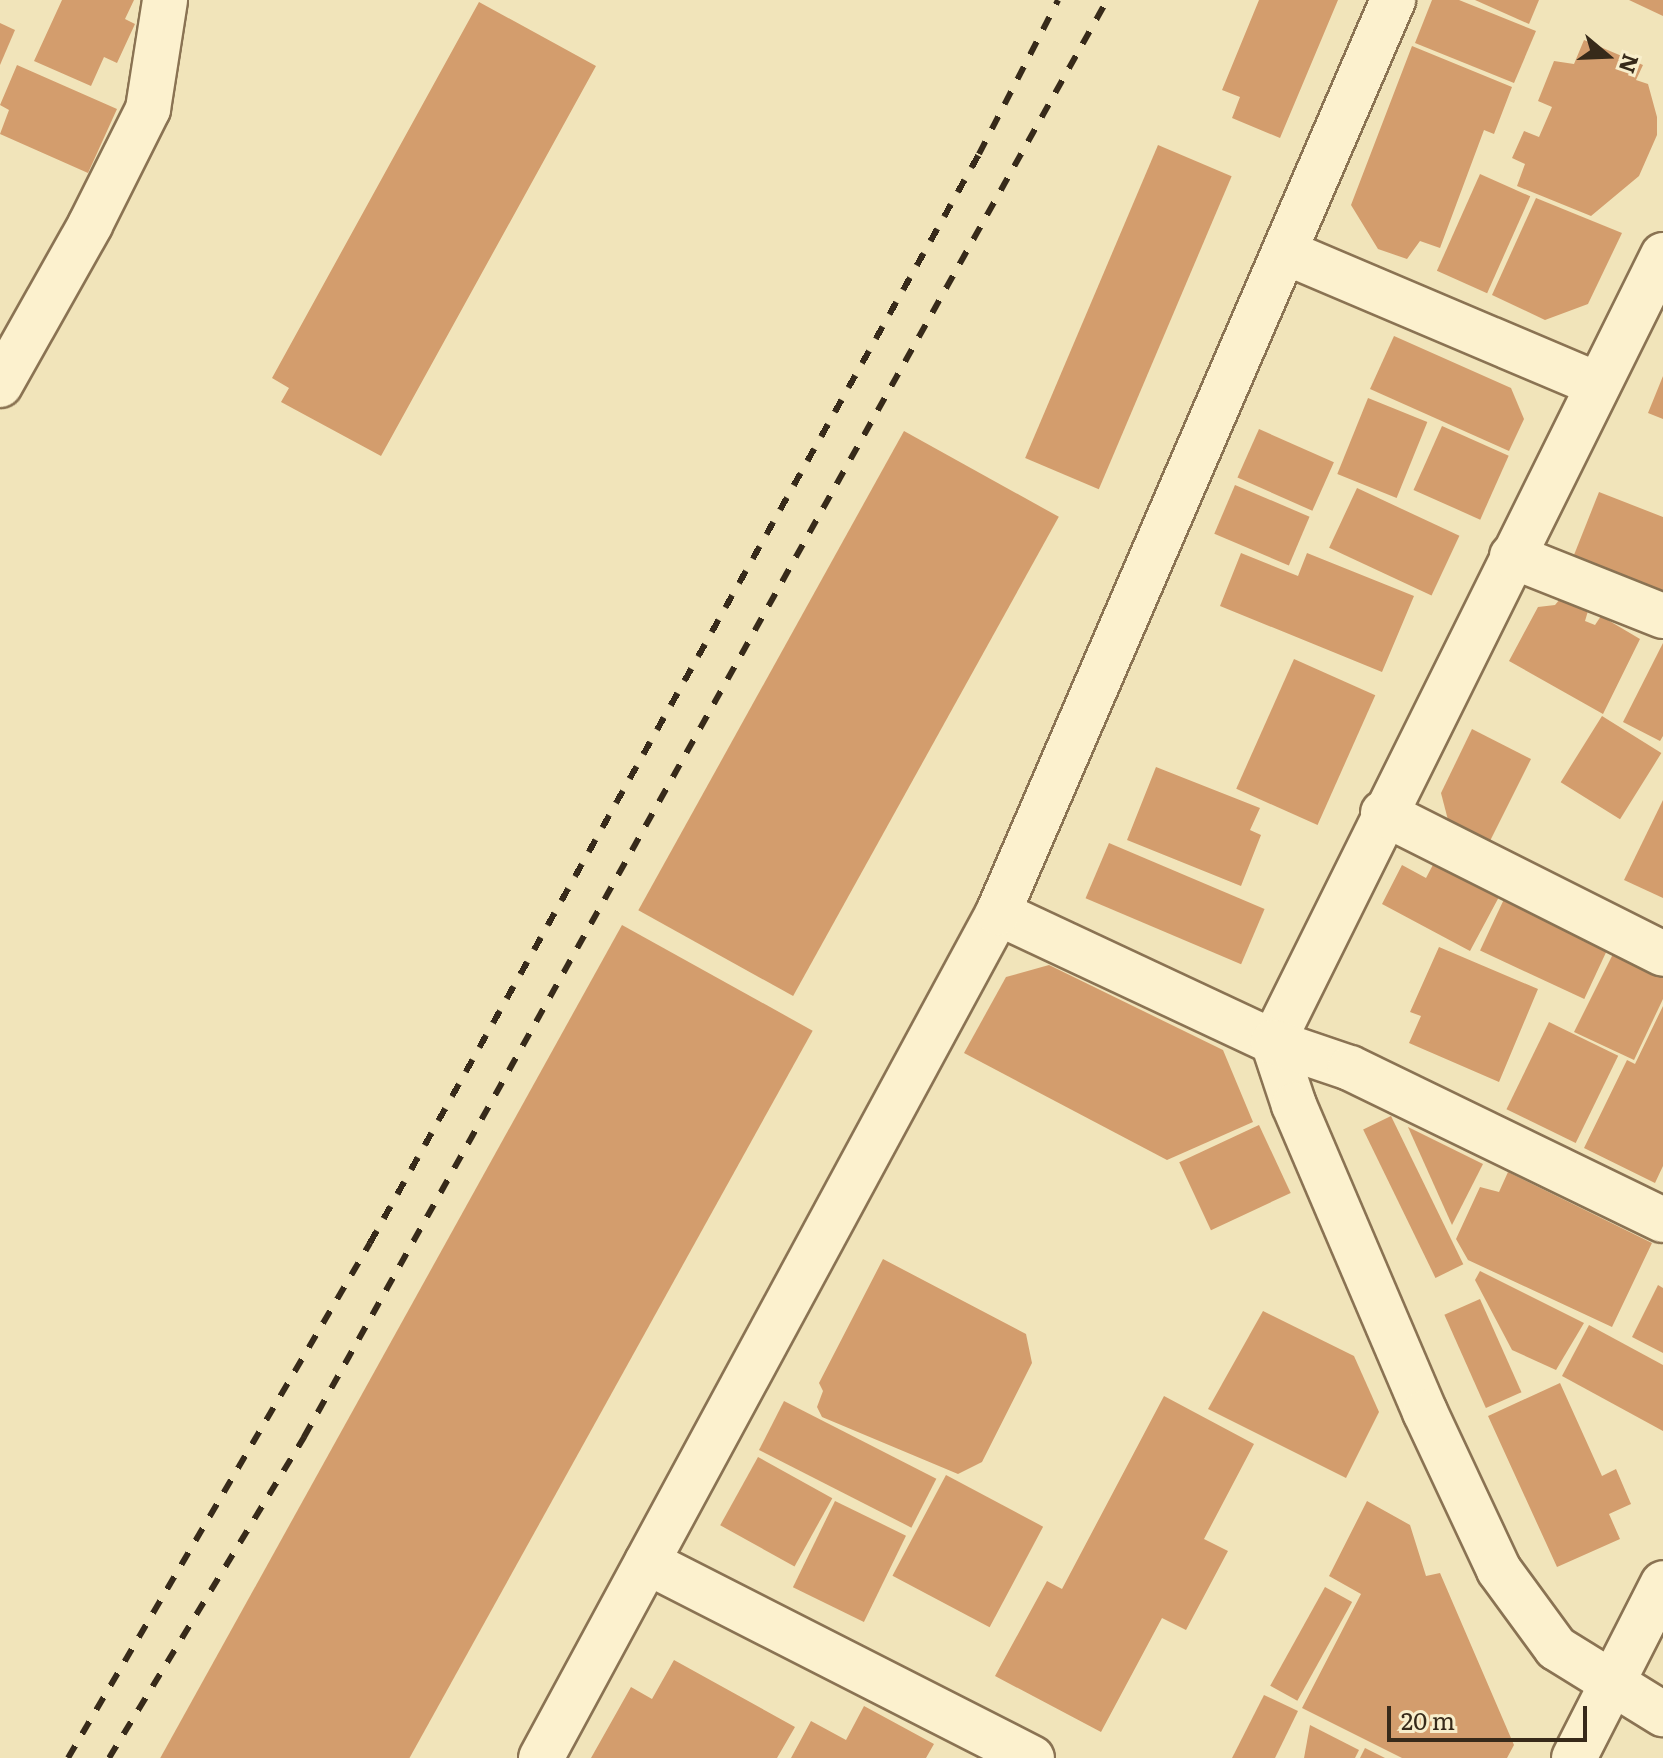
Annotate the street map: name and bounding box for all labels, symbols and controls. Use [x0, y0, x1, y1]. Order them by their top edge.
north arrow [1567, 16, 1647, 96]
text: N [1612, 50, 1649, 78]
scale bar [1391, 1690, 1591, 1740]
text: 20 m [1401, 1702, 1455, 1737]

